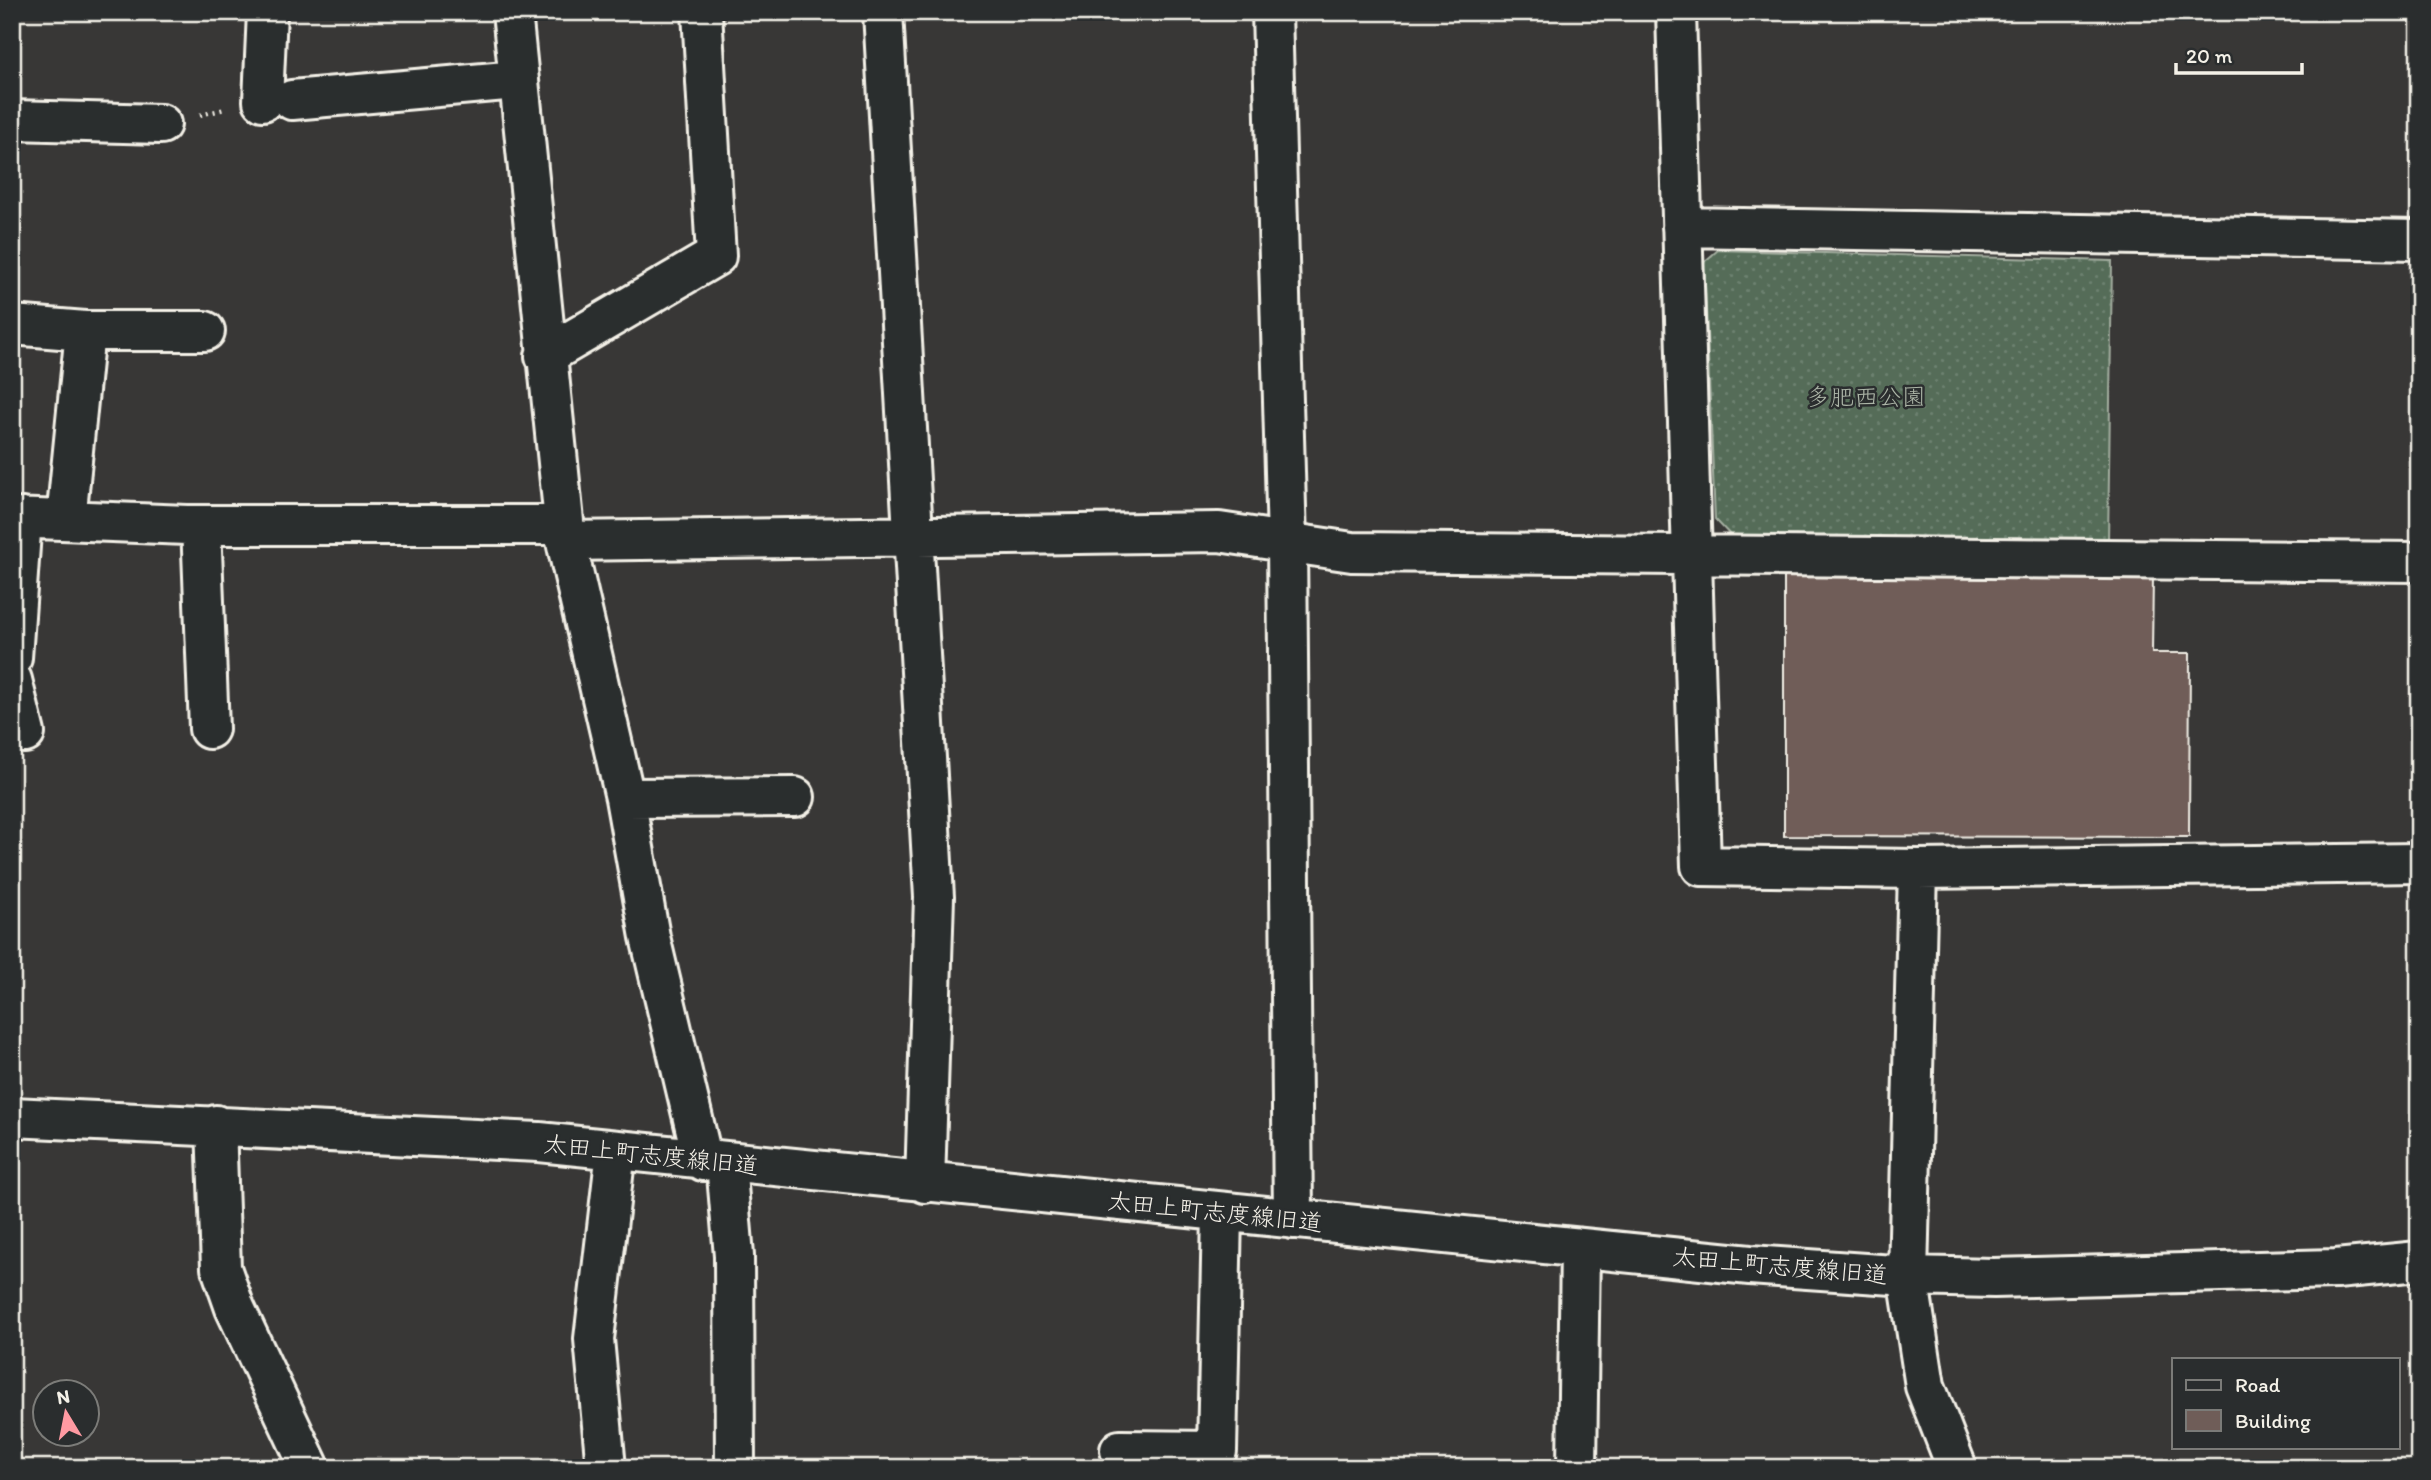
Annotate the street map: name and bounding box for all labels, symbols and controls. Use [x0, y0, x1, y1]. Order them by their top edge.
scale bar [2176, 32, 2302, 76]
text: 20 m [2186, 43, 2233, 68]
park label: 多肥西公園 [1806, 382, 1926, 411]
street label: 太田上町志度線旧道 [542, 1129, 760, 1180]
street label: 太田上町志度線旧道 [1106, 1186, 1324, 1237]
street label: 太田上町志度線旧道 [1671, 1242, 1889, 1289]
legend [2172, 1358, 2400, 1448]
text: Road [2235, 1372, 2281, 1397]
north arrow [32, 1378, 102, 1448]
text: N [55, 1384, 71, 1409]
text: Building [2235, 1408, 2311, 1433]

